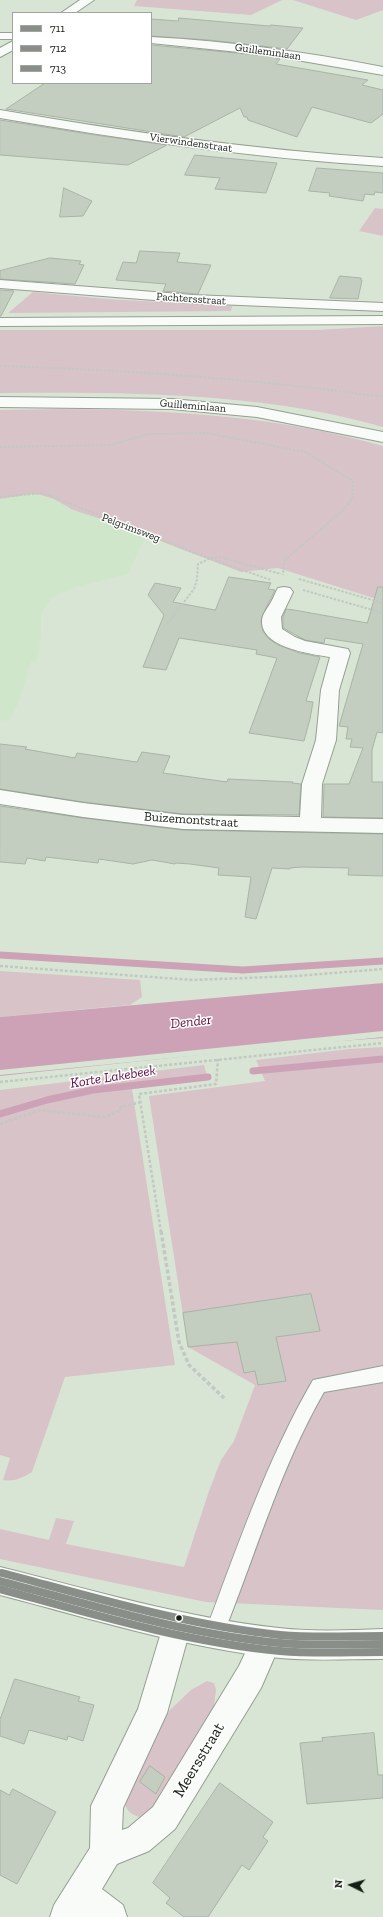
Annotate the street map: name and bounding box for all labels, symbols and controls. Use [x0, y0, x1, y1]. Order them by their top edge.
legend [12, 12, 152, 84]
text: 711 [50, 21, 65, 35]
text: 712 [50, 41, 66, 55]
street label: Guilleminlaan [234, 41, 302, 63]
text: 713 [50, 61, 66, 75]
street label: Vierwindenstraat [149, 131, 233, 155]
street label: Pachtersstraat [156, 290, 226, 308]
street label: Guilleminlaan [159, 397, 227, 415]
street label: Pelgrimsweg [100, 511, 162, 545]
street label: Buizemontstraat [143, 809, 239, 831]
water label: Dender [170, 1011, 212, 1033]
water label: Korte Lakebeek [69, 1062, 157, 1092]
unlabelled marker [174, 1613, 184, 1623]
street label: Meersstraat [169, 1719, 229, 1801]
north arrow [331, 1865, 371, 1905]
text: N [332, 1879, 345, 1889]

